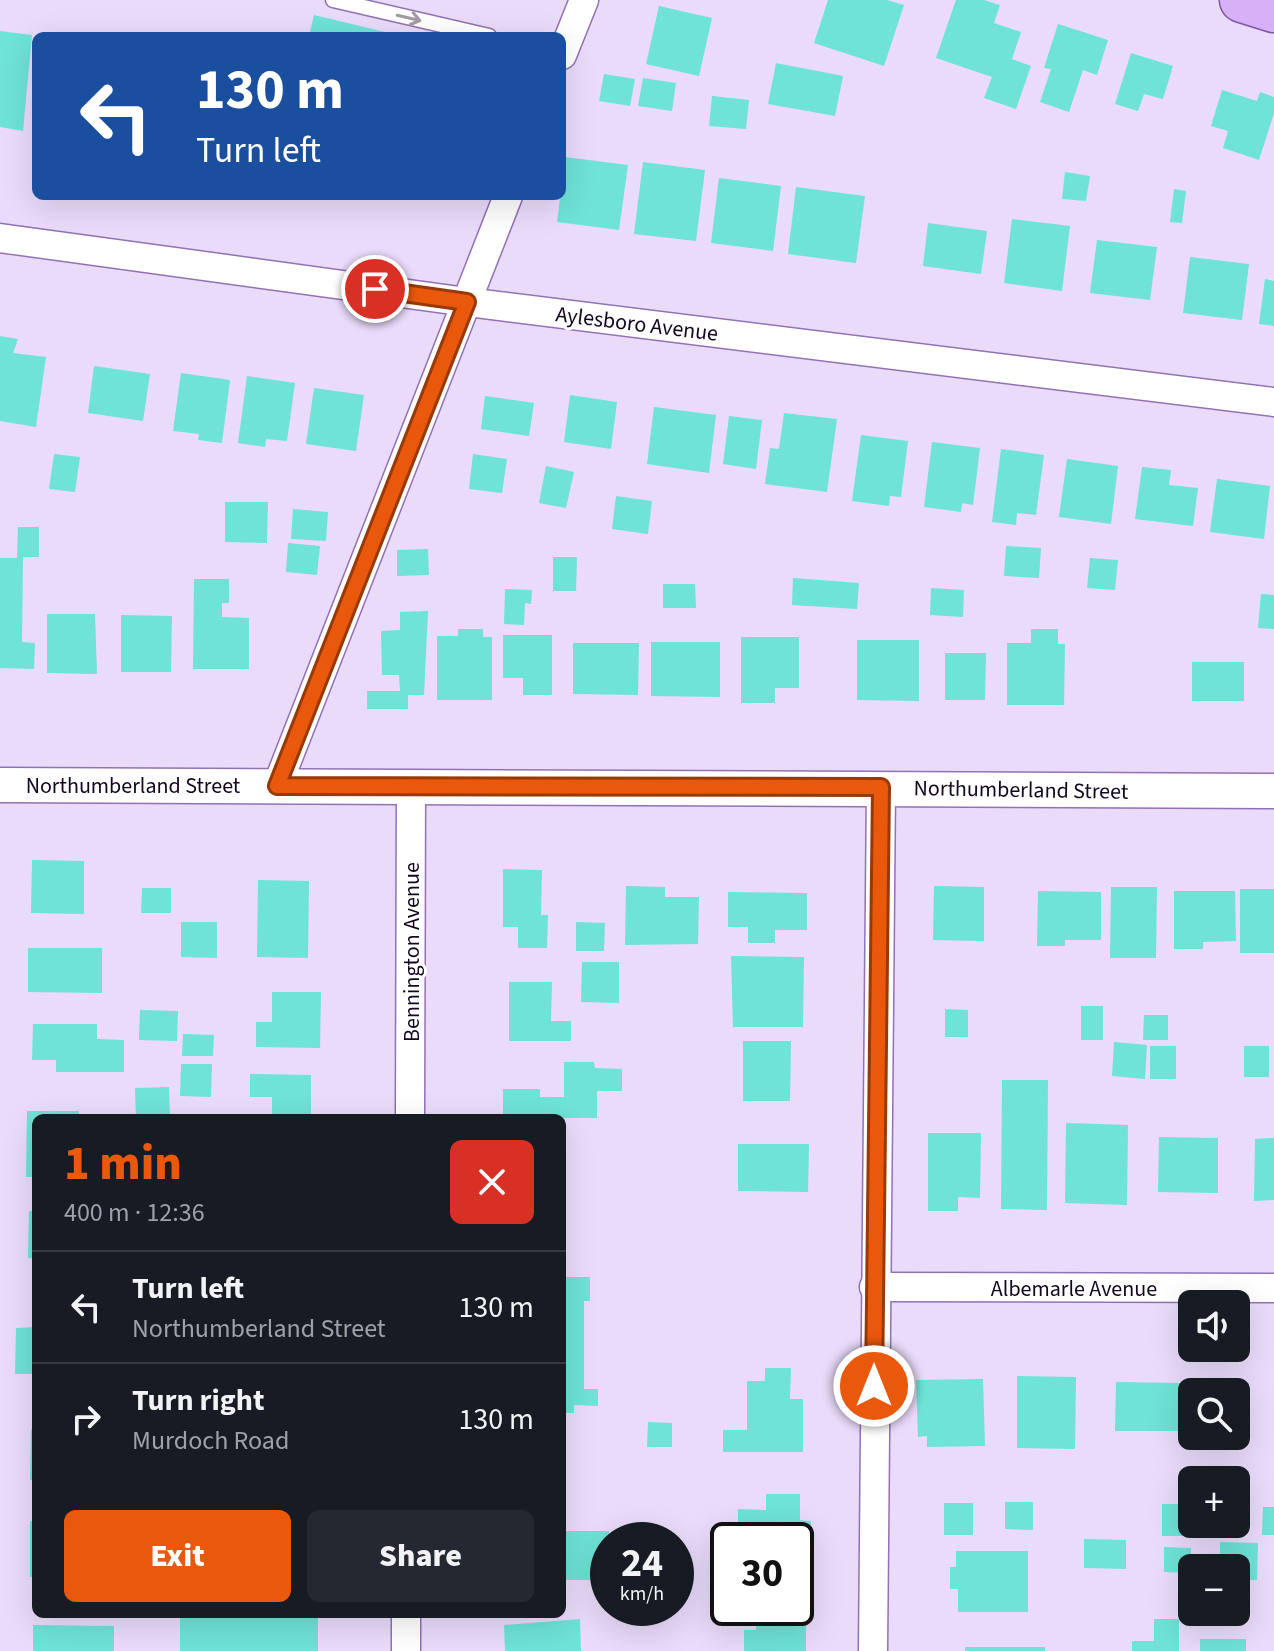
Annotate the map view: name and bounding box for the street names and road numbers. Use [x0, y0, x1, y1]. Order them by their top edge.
street label: Aylesboro Avenue [554, 298, 720, 350]
street label: Northumberland Street [26, 770, 241, 802]
street label: Northumberland Street [913, 772, 1129, 808]
street label: Bennington Avenue [396, 862, 428, 1042]
street label: Albemarle Avenue [991, 1273, 1157, 1305]

